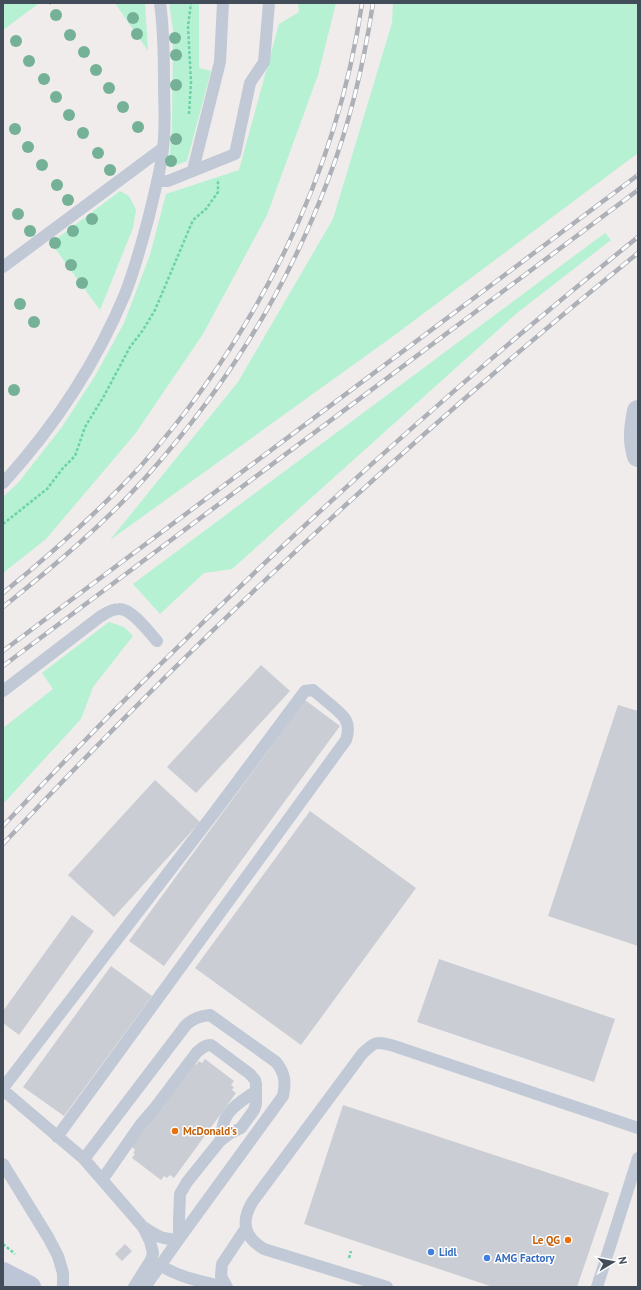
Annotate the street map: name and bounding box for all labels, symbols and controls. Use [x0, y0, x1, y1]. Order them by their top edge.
place label: McDonald's [183, 1124, 237, 1138]
marker: McDonald's [170, 1126, 180, 1136]
place label: Le QG [532, 1233, 560, 1247]
marker: Le QG [563, 1235, 573, 1245]
north arrow [593, 1242, 633, 1282]
place label: Lidl [439, 1245, 458, 1259]
marker: Lidl [426, 1247, 436, 1257]
place label: AMG Factory [495, 1251, 555, 1265]
marker: AMG Factory [482, 1253, 492, 1263]
text: N [615, 1255, 630, 1265]

